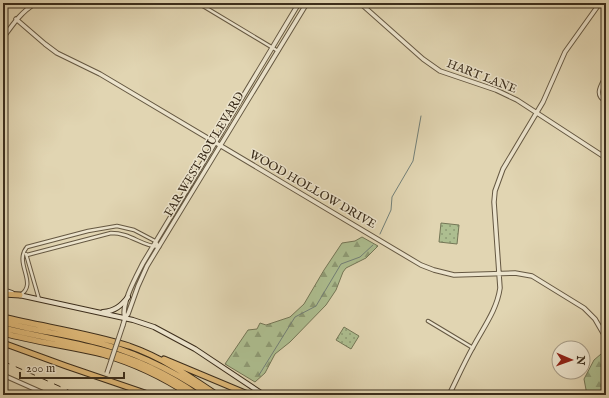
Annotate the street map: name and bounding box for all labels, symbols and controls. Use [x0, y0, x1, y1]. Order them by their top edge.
street label: HART LANE [445, 56, 519, 97]
street label: FAR WEST BOULEVARD [161, 89, 248, 219]
street label: WOOD HOLLOW DRIVE [247, 147, 379, 232]
north arrow [551, 340, 591, 380]
scale bar [20, 354, 124, 380]
text: N [573, 354, 587, 366]
text: 200 m [26, 361, 55, 376]

